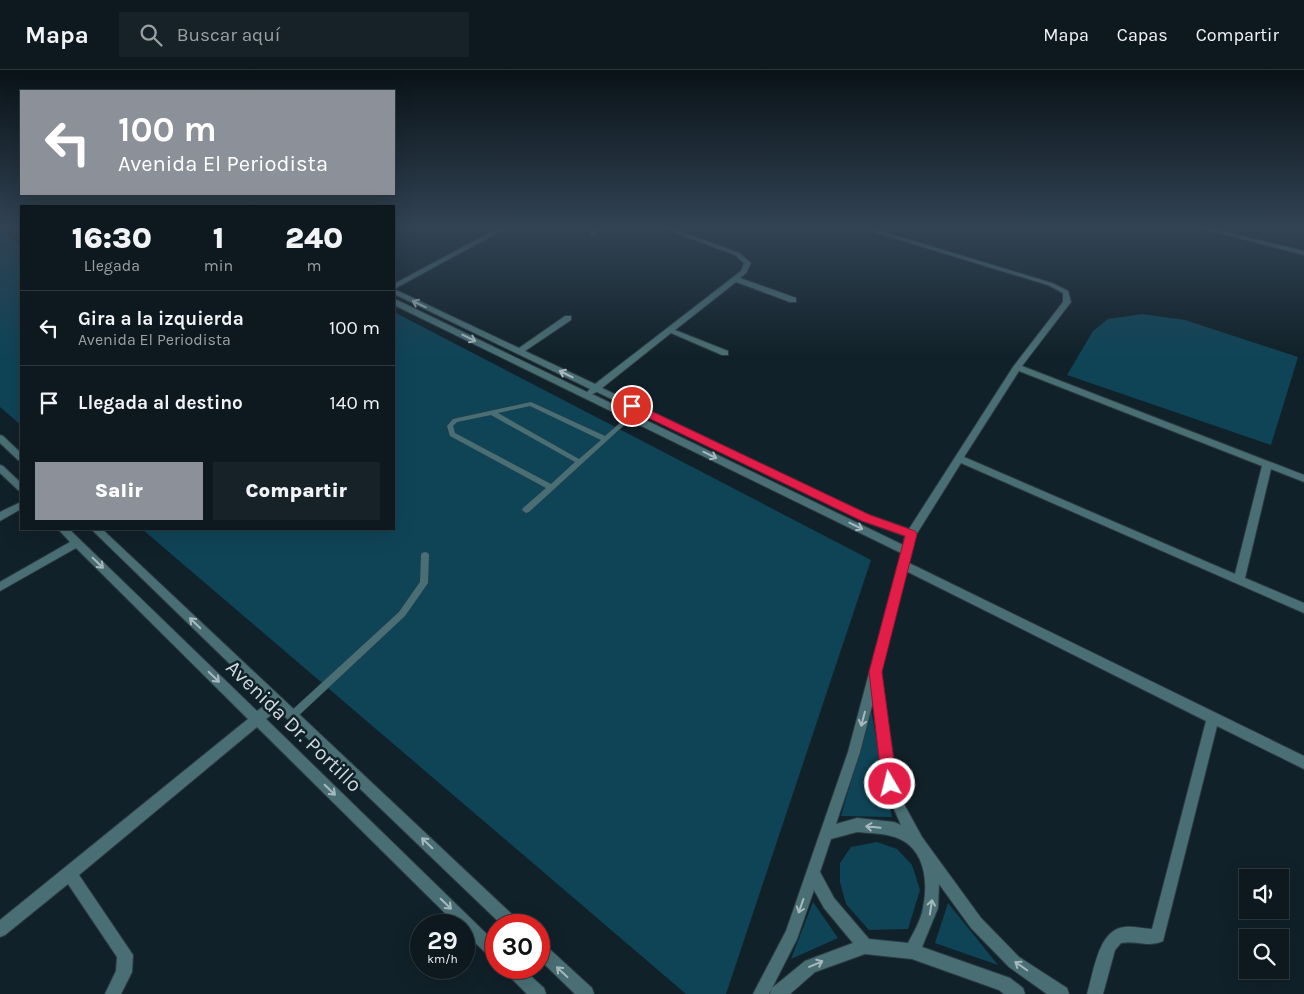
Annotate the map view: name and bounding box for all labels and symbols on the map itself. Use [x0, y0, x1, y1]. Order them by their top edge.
one-way arrow [412, 298, 427, 308]
one-way arrow [461, 334, 476, 343]
one-way arrow [559, 369, 574, 378]
pin [611, 385, 653, 427]
one-way arrow [702, 450, 717, 460]
one-way arrow [848, 522, 863, 532]
one-way arrow [91, 557, 104, 569]
one-way arrow [189, 617, 201, 629]
street label: Avenida Dr. Portillo [221, 655, 367, 797]
one-way arrow [207, 670, 219, 682]
one-way arrow [858, 710, 867, 726]
position arrow [863, 757, 915, 809]
one-way arrow [323, 784, 336, 796]
one-way arrow [865, 822, 881, 832]
one-way arrow [421, 837, 433, 849]
one-way arrow [440, 898, 452, 910]
one-way arrow [796, 898, 805, 914]
one-way arrow [927, 899, 937, 915]
speed limit sign: 30 [485, 914, 550, 979]
one-way arrow [808, 959, 823, 969]
one-way arrow [1014, 961, 1028, 971]
one-way arrow [556, 966, 569, 978]

